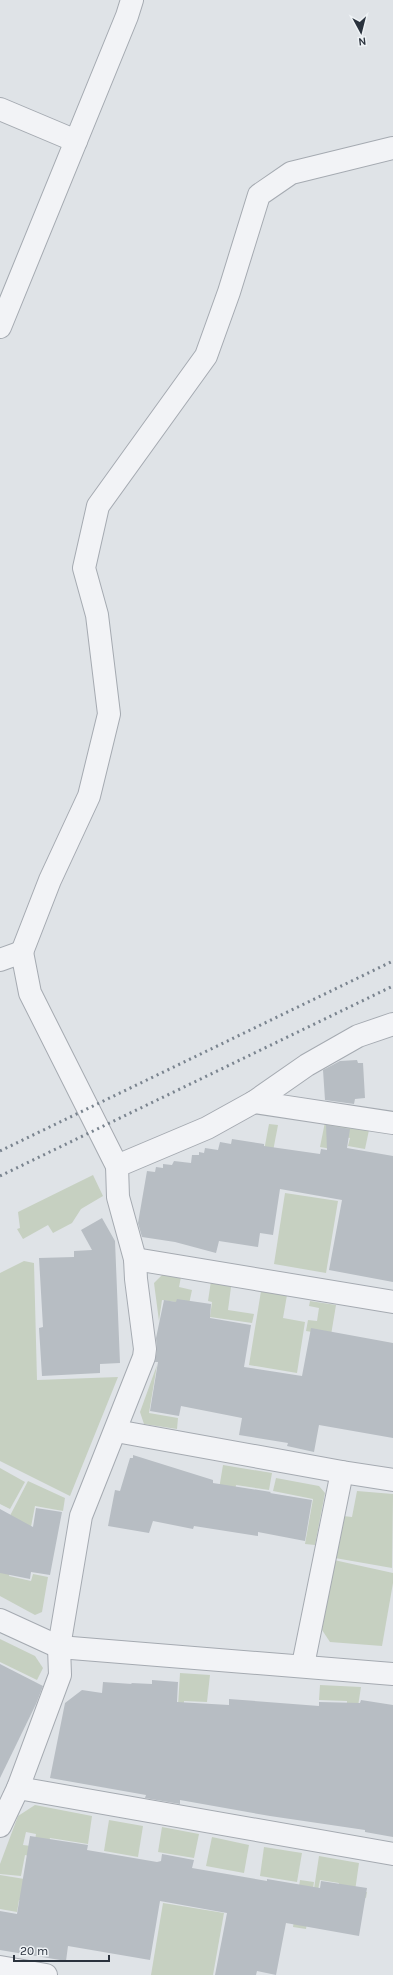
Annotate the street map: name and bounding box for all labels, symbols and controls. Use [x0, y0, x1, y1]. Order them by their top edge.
north arrow [341, 12, 381, 52]
text: N [357, 34, 367, 48]
scale bar [14, 1937, 109, 1963]
text: 20 m [20, 1944, 48, 1958]

